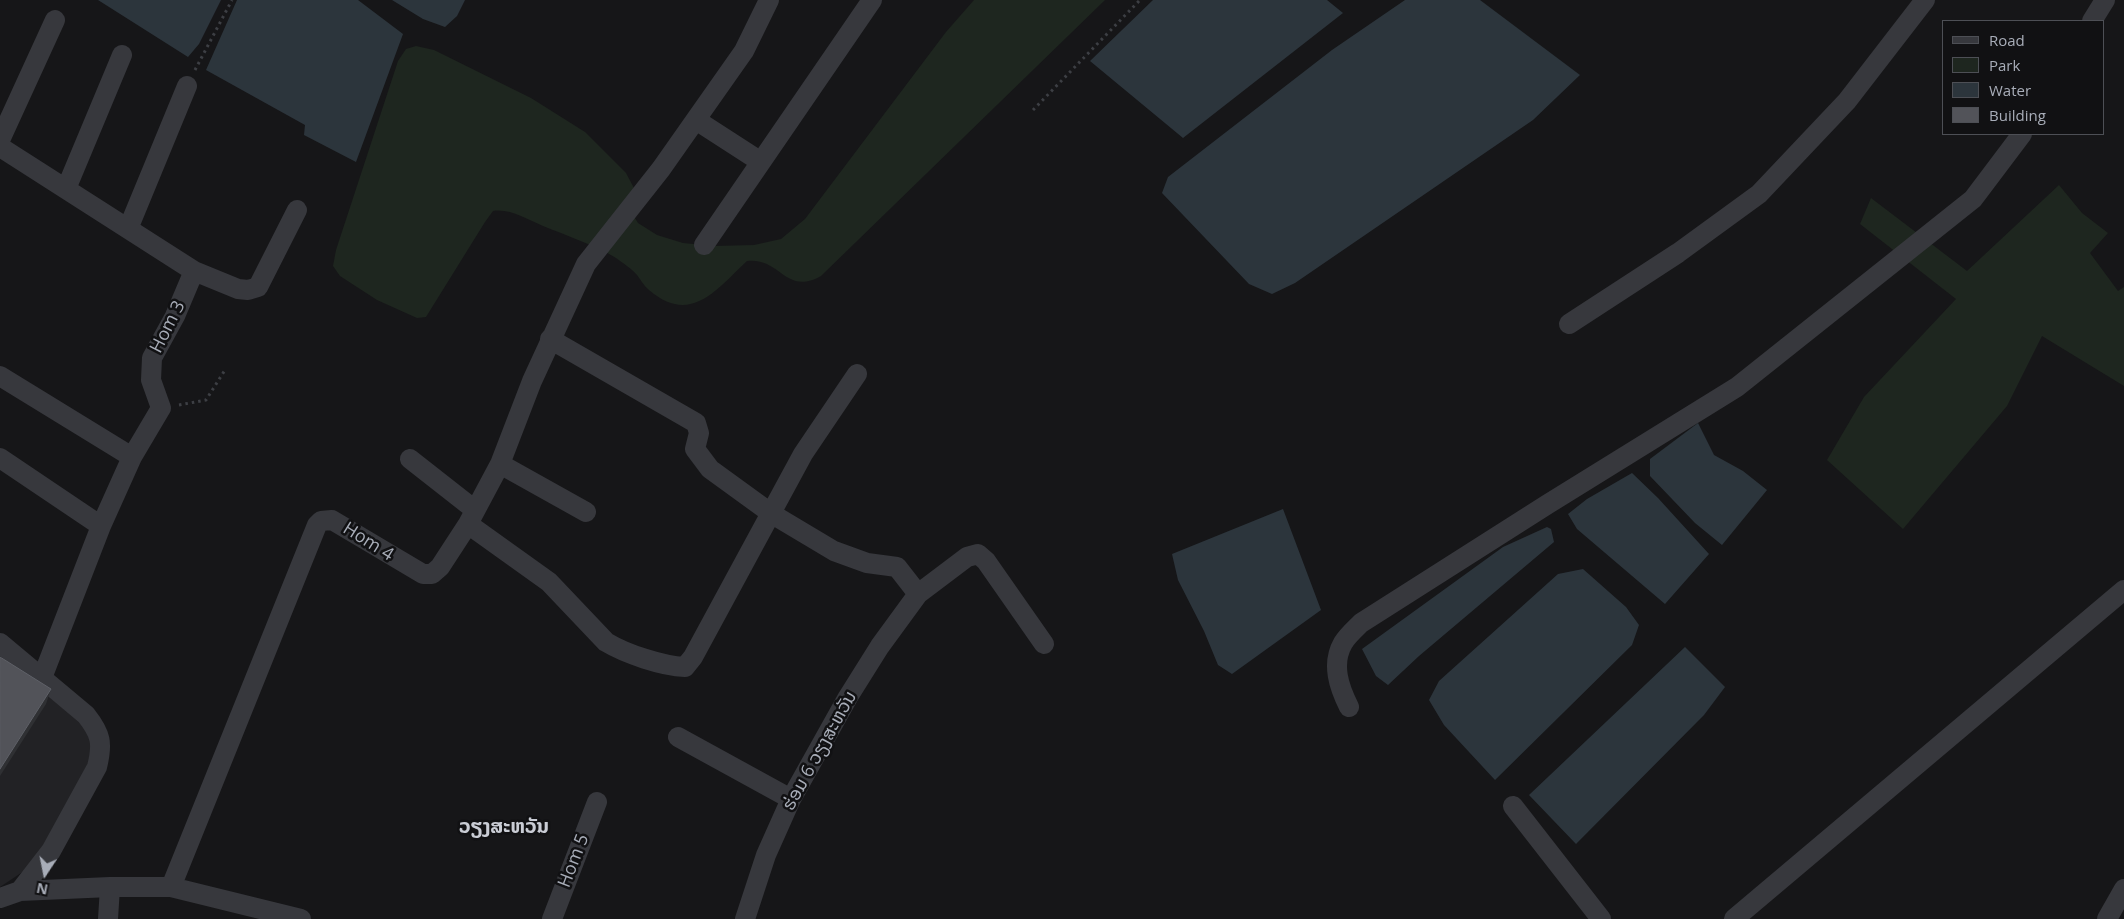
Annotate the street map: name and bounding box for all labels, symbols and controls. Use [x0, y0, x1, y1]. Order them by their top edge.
legend [1942, 20, 2104, 135]
text: Road [1989, 30, 2025, 50]
text: Park [1989, 55, 2020, 75]
text: Water [1989, 80, 2031, 100]
text: Building [1989, 105, 2046, 125]
street label: Hom 3 [146, 297, 190, 357]
street label: Hom 4 [339, 518, 397, 566]
street label: ຮ່ອມ 6 ວຽງສະຫວັນ [778, 687, 862, 815]
district label: ວຽງສະຫວັນ [459, 815, 549, 839]
street label: Hom 5 [554, 831, 594, 891]
north arrow [20, 849, 70, 899]
text: N [35, 879, 49, 900]

